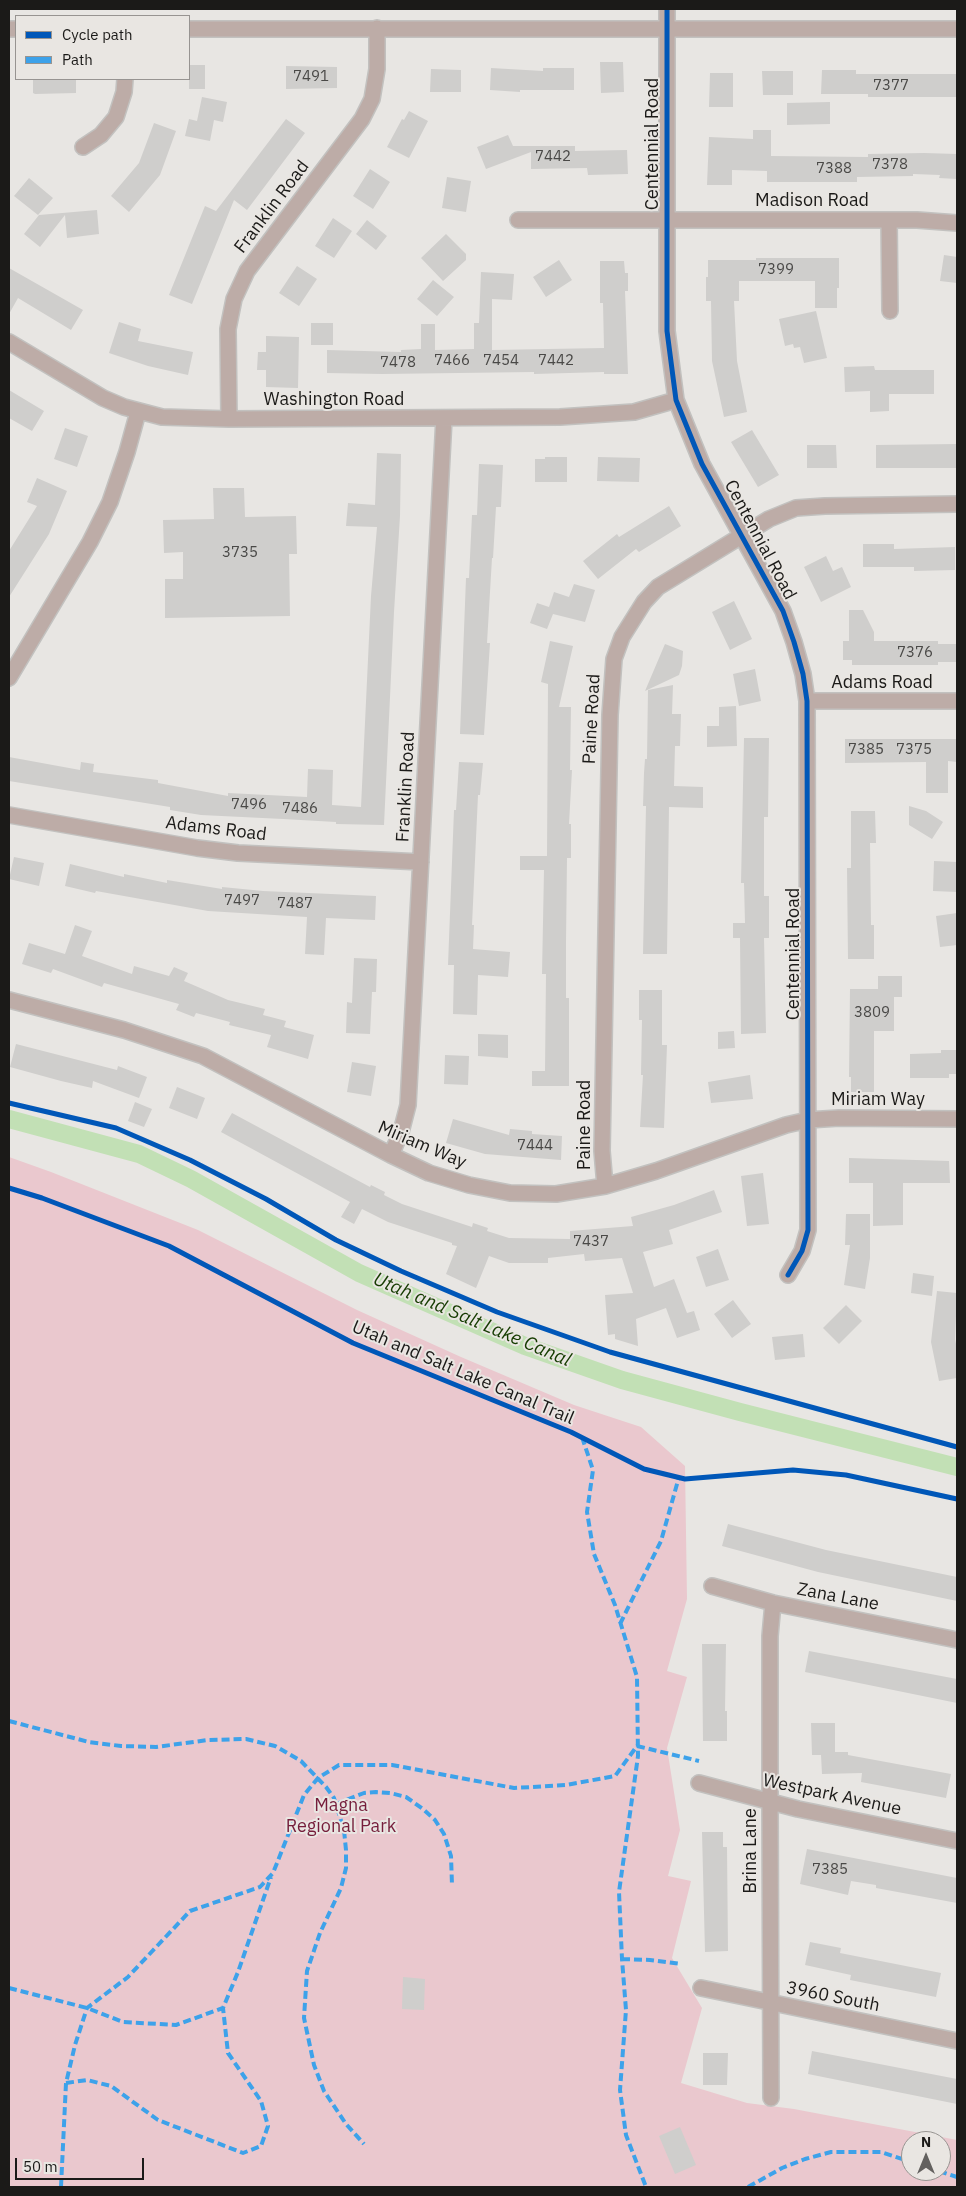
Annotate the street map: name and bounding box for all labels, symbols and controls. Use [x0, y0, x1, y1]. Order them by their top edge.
legend [15, 15, 190, 80]
text: Cycle path [62, 25, 133, 44]
text: Path [62, 50, 93, 69]
house number: 7491 [293, 68, 329, 86]
house number: 7377 [873, 77, 909, 95]
street label: Centennial Road [642, 78, 664, 210]
house number: 7442 [535, 148, 571, 166]
street label: Franklin Road [230, 156, 314, 258]
house number: 7378 [872, 156, 908, 174]
house number: 7388 [816, 160, 852, 178]
street label: Madison Road [755, 190, 869, 212]
house number: 7399 [758, 261, 794, 279]
house number: 7466 [434, 352, 470, 370]
house number: 7454 [483, 352, 519, 370]
house number: 7442 [538, 352, 574, 370]
house number: 7478 [380, 354, 416, 372]
street label: Washington Road [264, 389, 404, 411]
street label: Centennial Road [719, 476, 801, 604]
house number: 3735 [222, 544, 258, 562]
house number: 7376 [897, 644, 933, 662]
street label: Adams Road [831, 672, 933, 694]
street label: Paine Road [579, 673, 605, 765]
street label: Franklin Road [392, 731, 420, 843]
house number: 7385 [848, 741, 884, 759]
house number: 7375 [896, 741, 932, 759]
house number: 7496 [231, 796, 267, 814]
house number: 7486 [282, 800, 318, 818]
street label: Adams Road [164, 812, 268, 846]
street label: Centennial Road [783, 888, 805, 1020]
house number: 7497 [224, 892, 260, 910]
house number: 7487 [277, 895, 313, 913]
house number: 3809 [854, 1004, 890, 1022]
street label: Paine Road [574, 1080, 596, 1170]
street label: Miriam Way [831, 1089, 925, 1111]
street label: Miriam Way [374, 1117, 470, 1173]
house number: 7444 [517, 1137, 553, 1155]
house number: 7437 [573, 1233, 609, 1251]
water label: Utah and Salt Lake Canal [370, 1268, 574, 1372]
street label: Utah and Salt Lake Canal Trail [349, 1316, 577, 1430]
street label: Zana Lane [795, 1578, 881, 1616]
street label: Westpark Avenue [761, 1770, 903, 1820]
park label: Magna Regional Park [286, 1795, 396, 1838]
street label: Brina Lane [740, 1808, 762, 1894]
house number: 7385 [812, 1861, 848, 1879]
street label: 3960 South [784, 1977, 882, 2017]
north arrow [901, 2131, 951, 2181]
text: N [921, 2133, 931, 2151]
scale bar [18, 2148, 146, 2180]
text: 50 m [23, 2157, 58, 2176]

